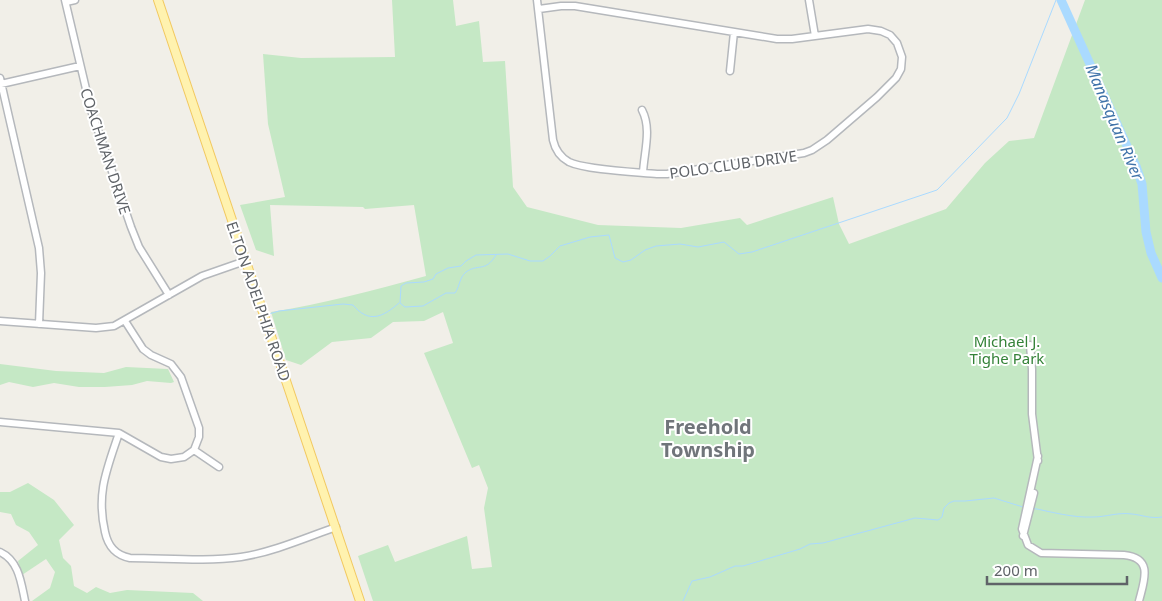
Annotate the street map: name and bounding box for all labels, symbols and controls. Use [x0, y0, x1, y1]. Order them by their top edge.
water label: Manasquan River [1081, 61, 1150, 184]
street label: COACHMAN DRIVE [76, 85, 136, 217]
street label: POLO CLUB DRIVE [668, 145, 798, 183]
street label: ELTON ADELPHIA ROAD [222, 218, 296, 384]
park label: Michael J. Tighe Park [970, 331, 1044, 368]
district label: Freehold Township [661, 413, 755, 463]
scale bar [987, 554, 1127, 586]
text: 200 m [994, 560, 1038, 580]

